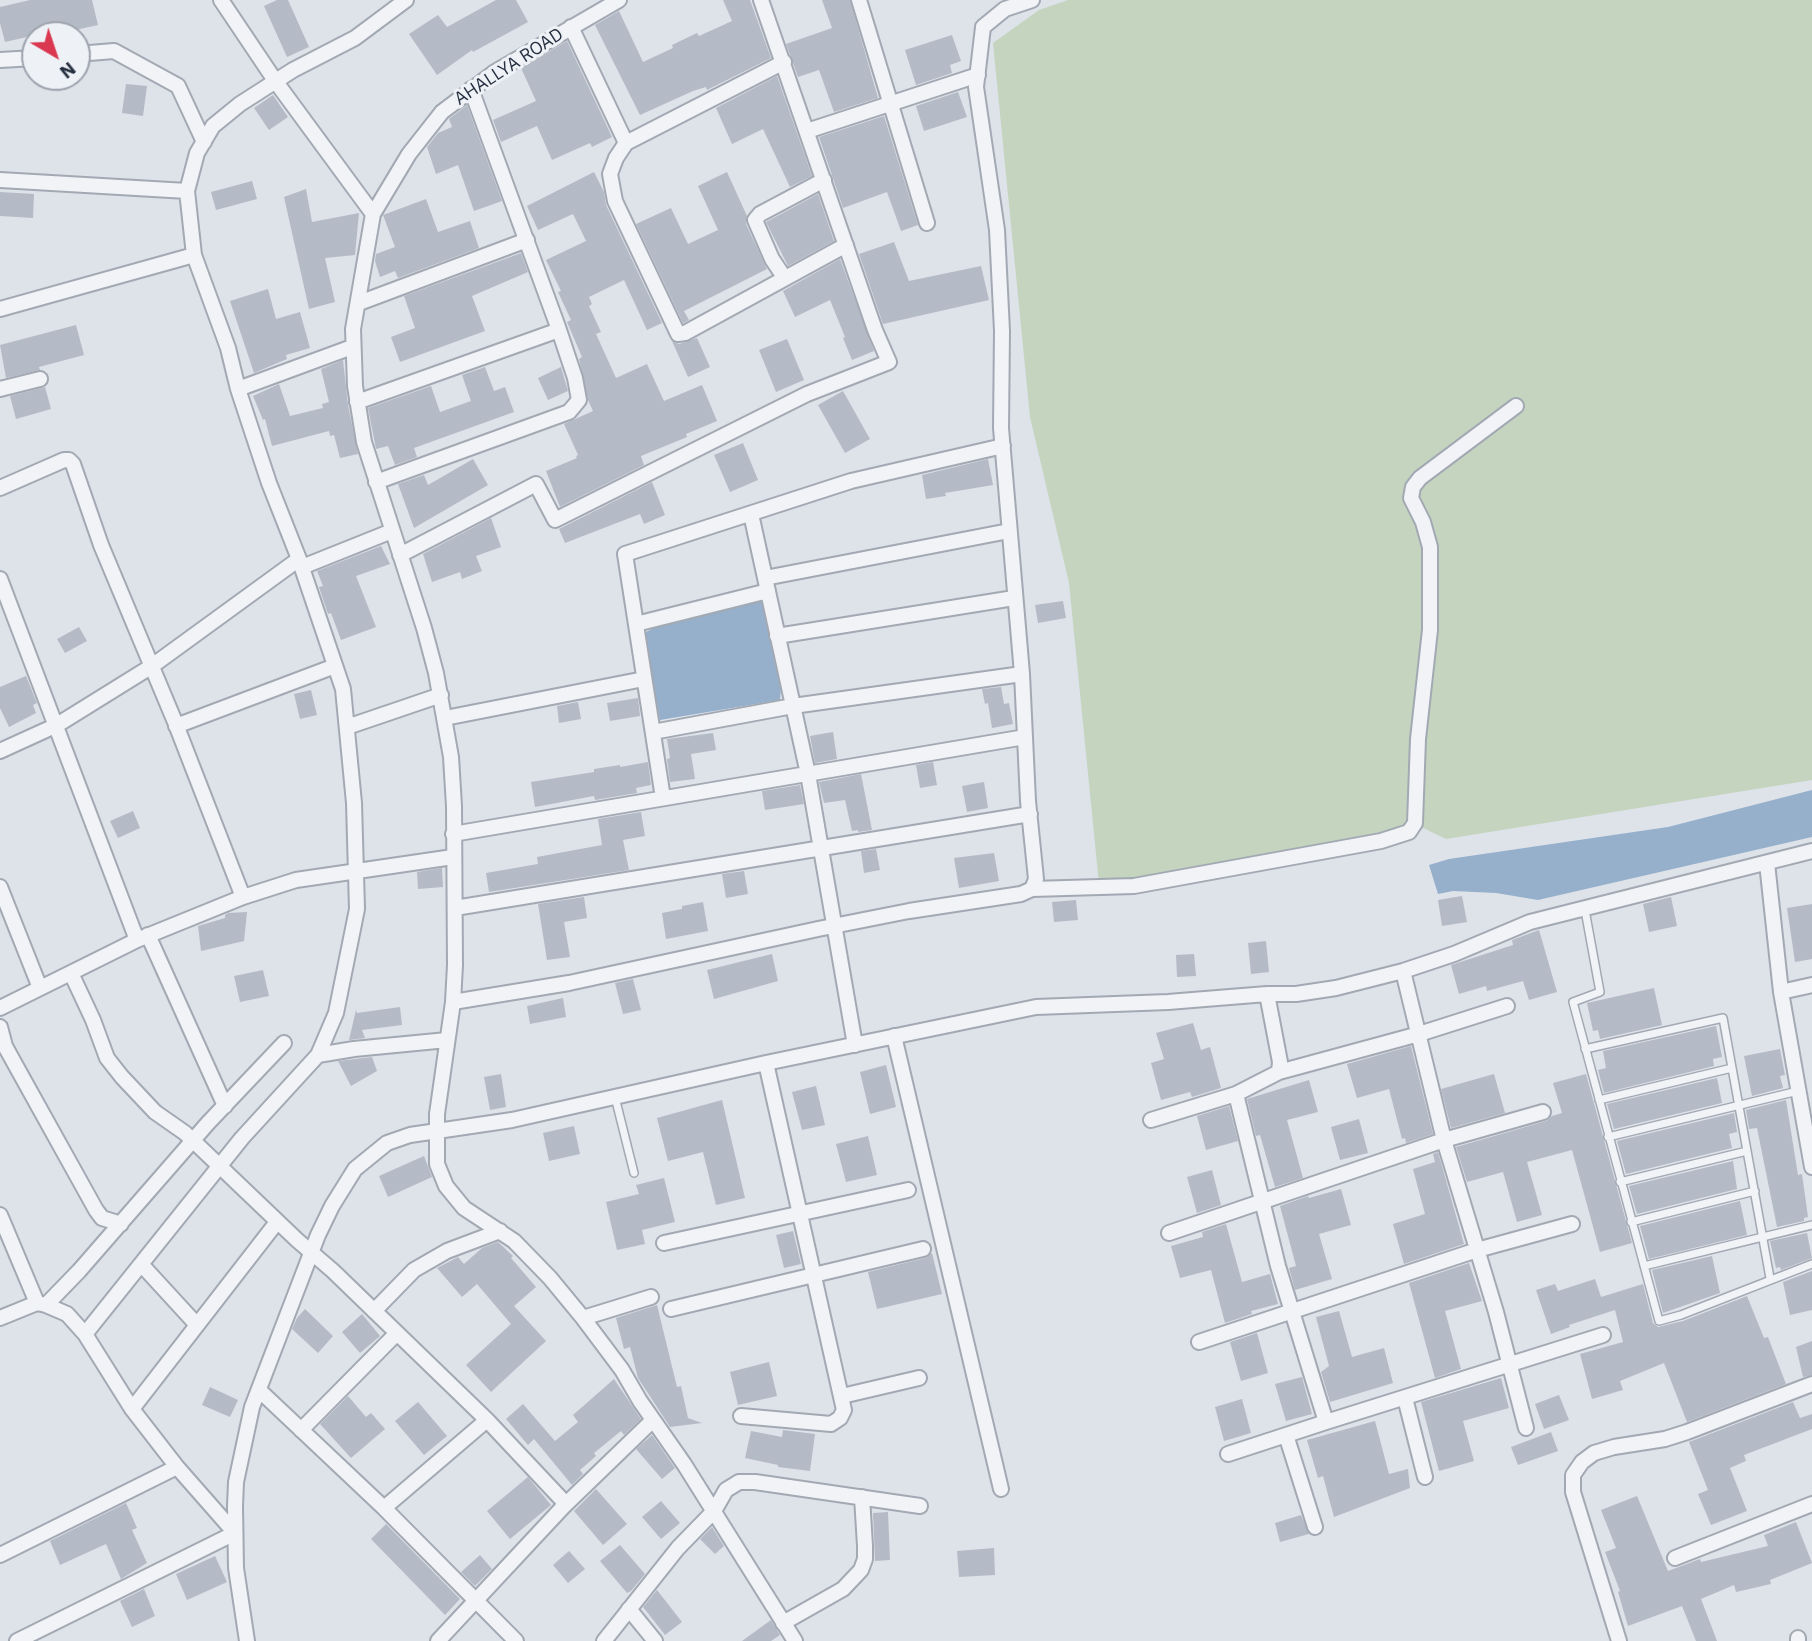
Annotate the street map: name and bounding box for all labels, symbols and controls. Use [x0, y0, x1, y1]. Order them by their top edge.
north arrow [21, 21, 91, 91]
street label: AHALLYA ROAD [451, 24, 567, 110]
text: N [55, 57, 81, 84]

